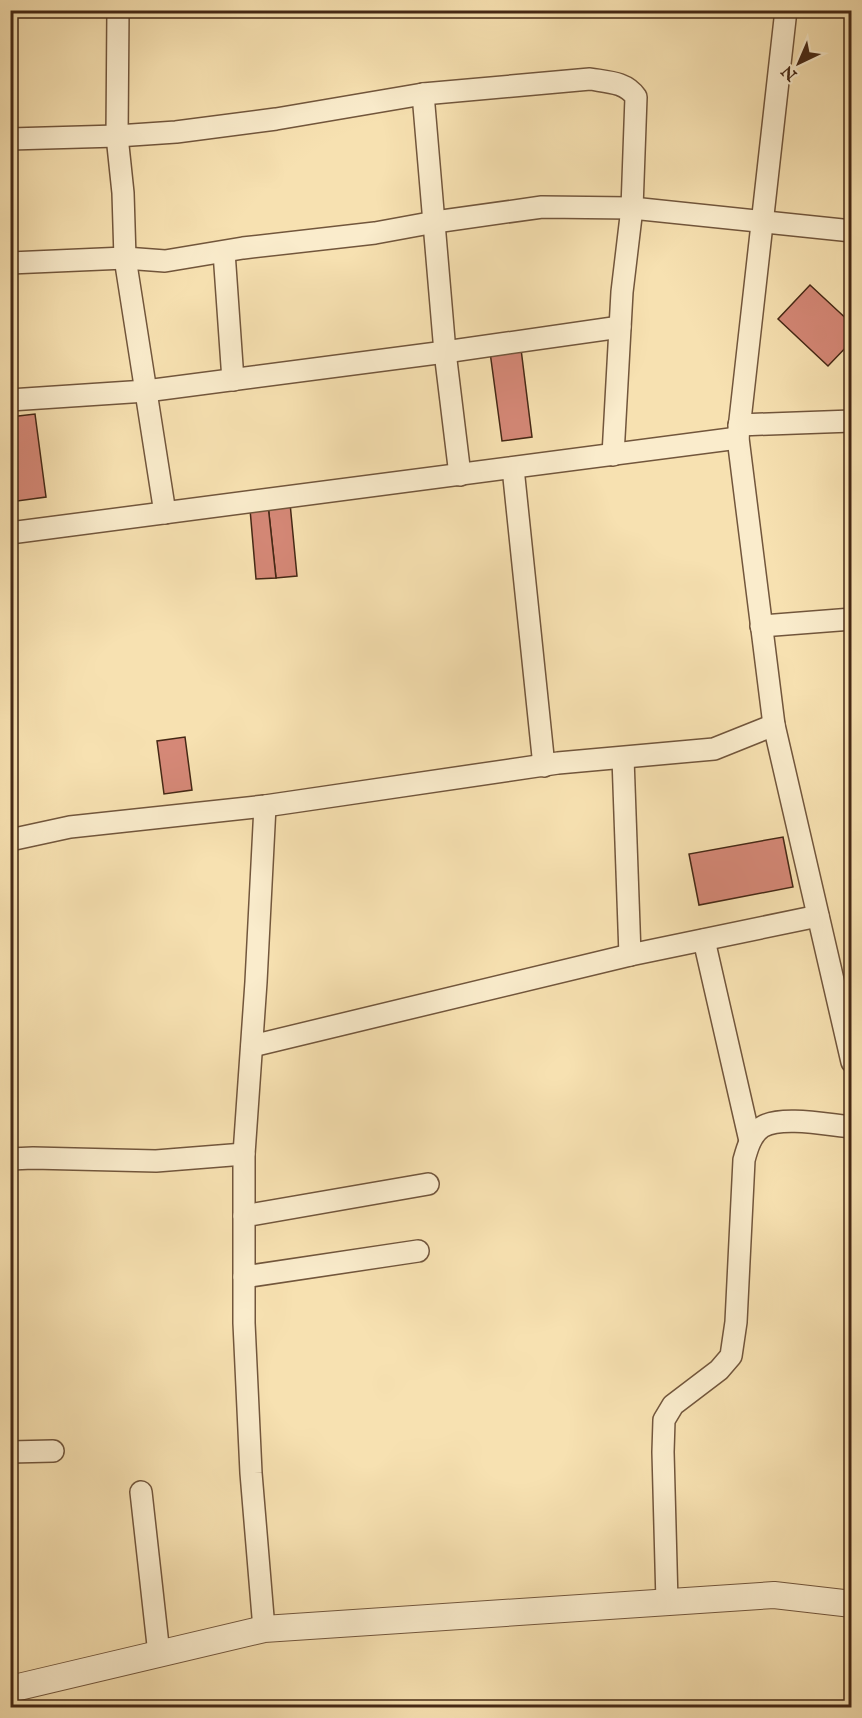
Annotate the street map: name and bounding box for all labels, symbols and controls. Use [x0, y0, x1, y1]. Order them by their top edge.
north arrow [769, 33, 829, 93]
text: N [778, 60, 803, 85]

